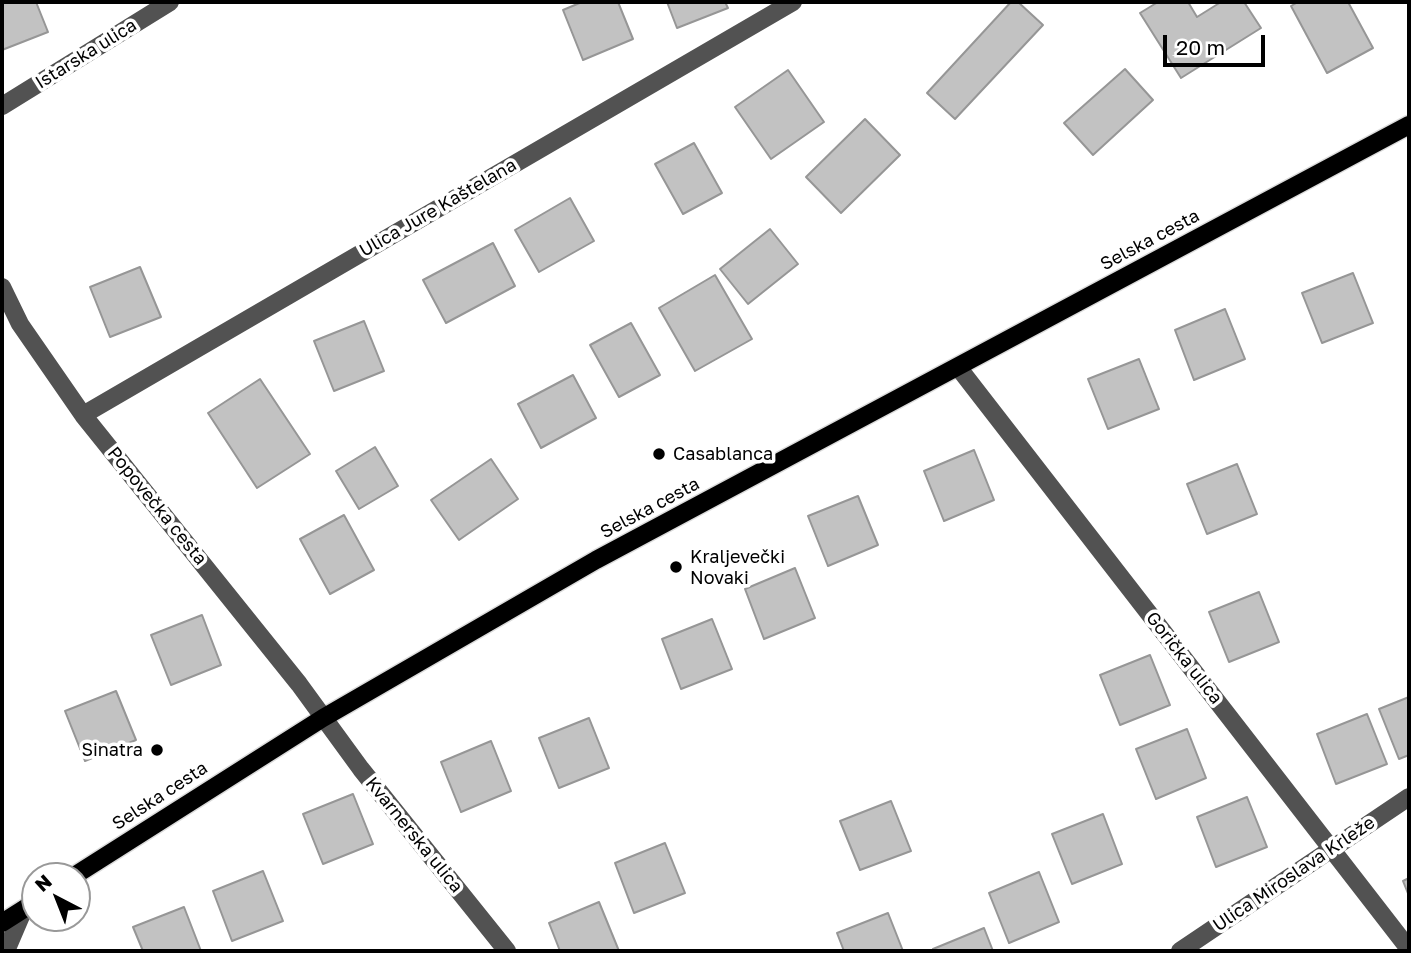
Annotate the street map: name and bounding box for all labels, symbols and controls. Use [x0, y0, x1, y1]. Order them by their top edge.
street label: Istarska ulica [31, 14, 141, 94]
scale bar [1166, 21, 1268, 65]
text: 20 m [1176, 34, 1225, 60]
street label: Ulica Jure Kaštelana [356, 154, 520, 262]
street label: Selska cesta [1097, 205, 1203, 275]
street label: Popovečka cesta [103, 443, 211, 569]
place label: Casablanca [673, 443, 773, 465]
marker: Casablanca [651, 446, 667, 462]
street label: Selska cesta [597, 473, 703, 543]
place label: Kraljevečki Novaki [690, 546, 785, 588]
marker: Kraljevečki Novaki [668, 559, 684, 575]
street label: Gorička ulica [1141, 608, 1227, 708]
place label: Sinatra [81, 739, 143, 761]
marker: Sinatra [149, 742, 165, 758]
street label: Selska cesta [108, 757, 212, 835]
street label: Kvarnerska ulica [361, 773, 467, 897]
street label: Ulica Miroslava Krleže [1209, 812, 1379, 936]
north arrow [21, 862, 91, 932]
text: N [30, 869, 56, 896]

